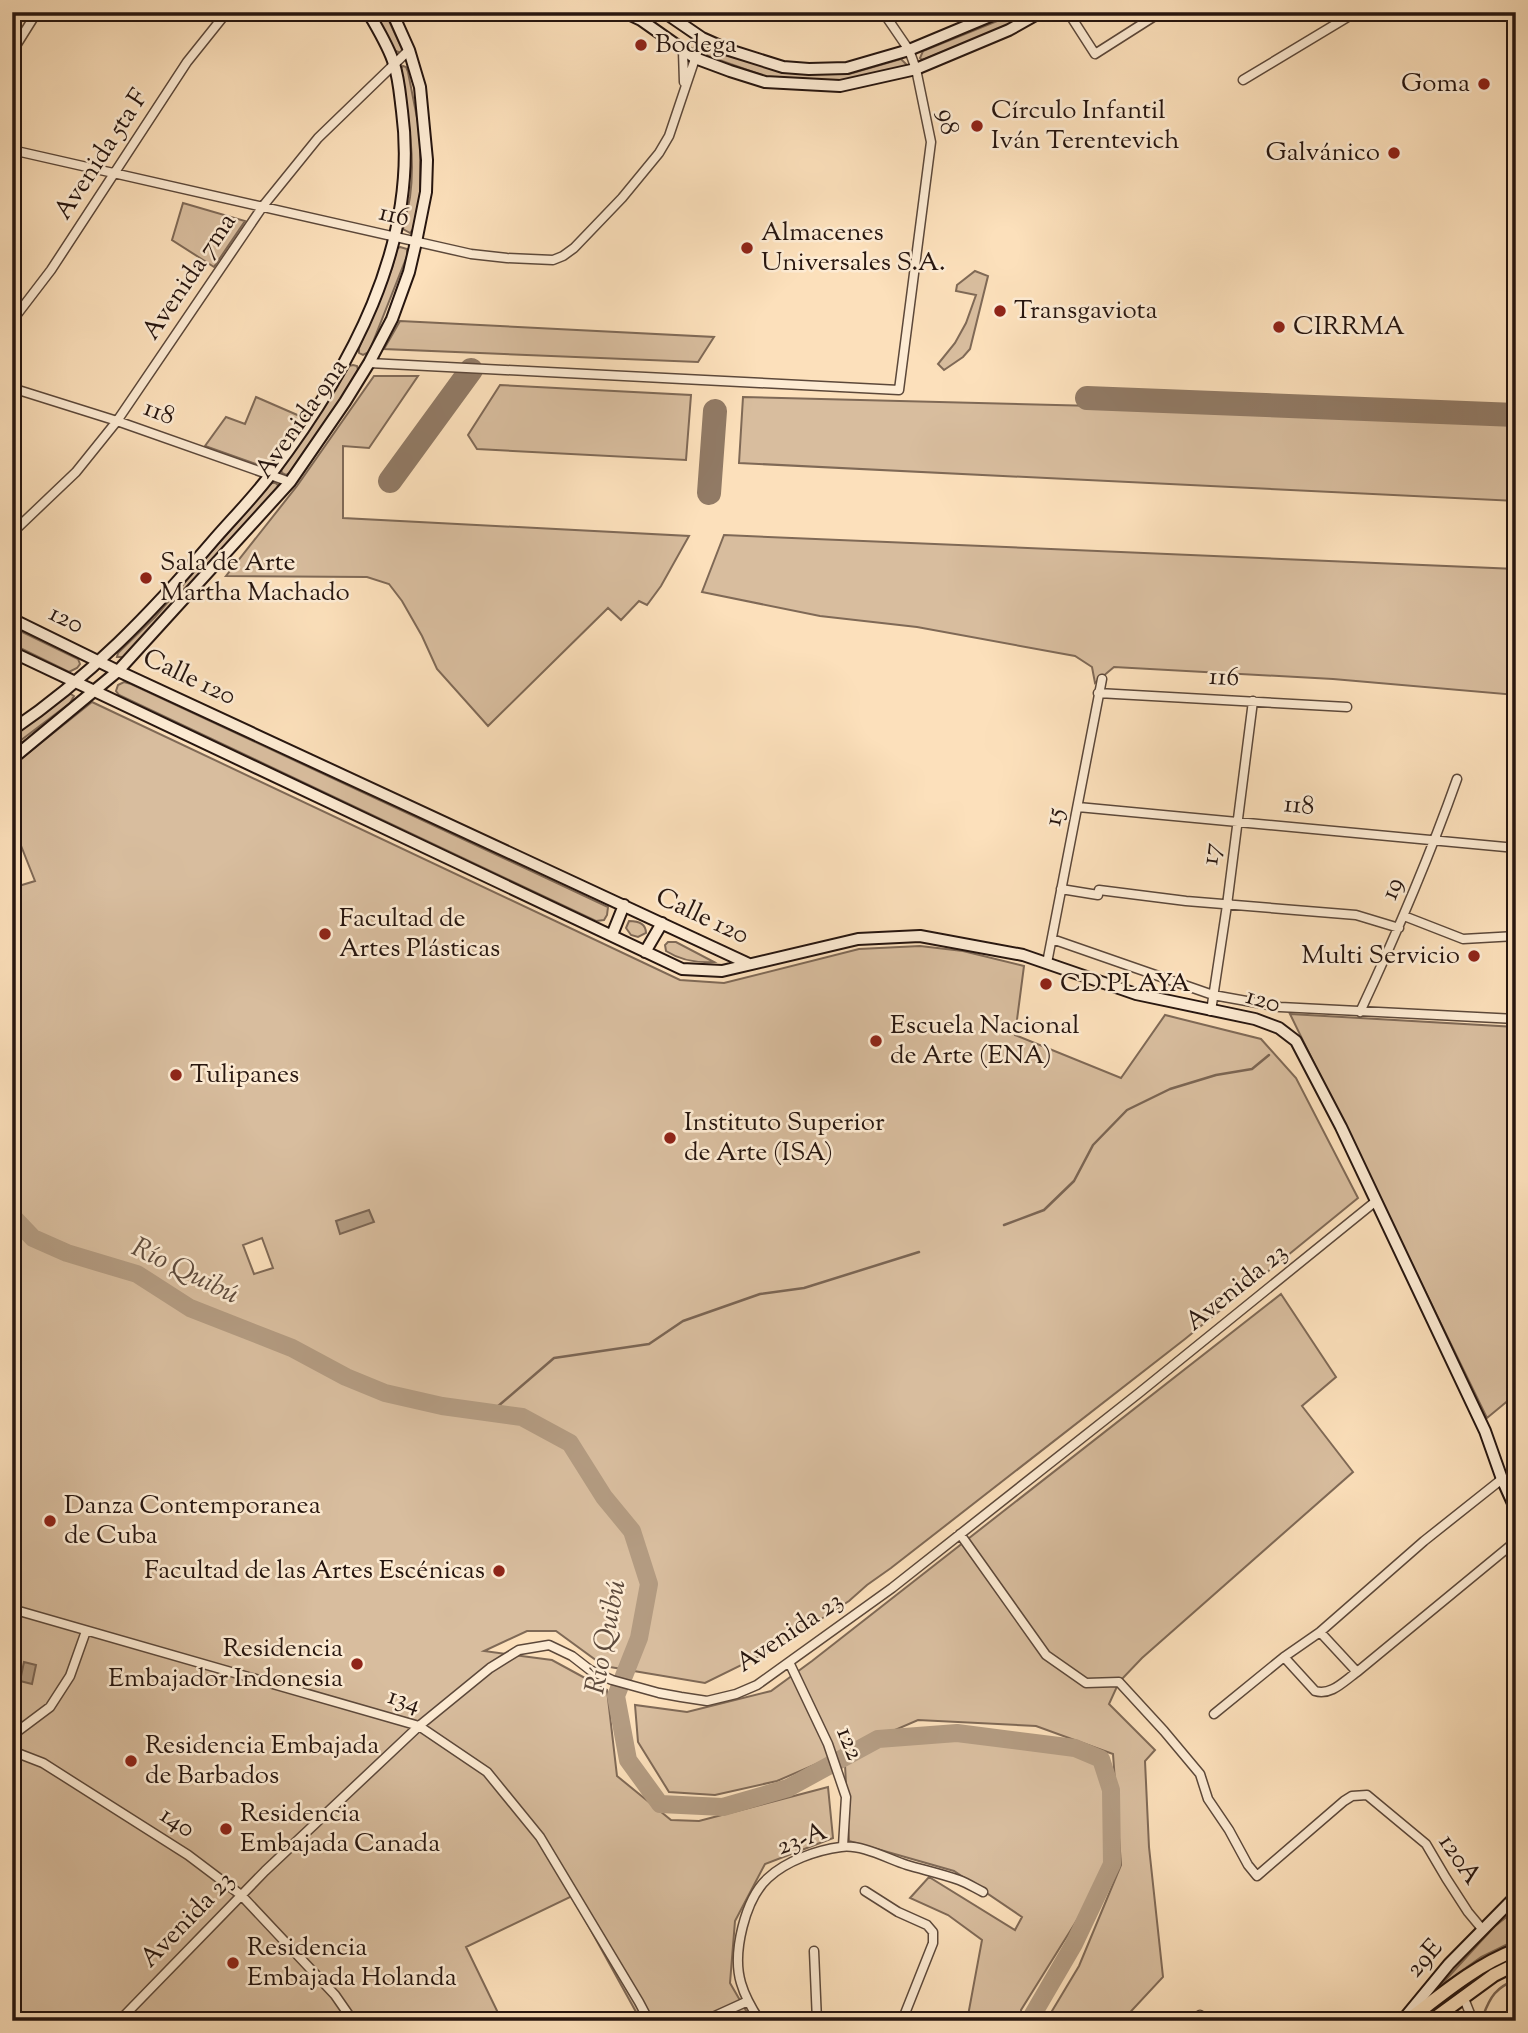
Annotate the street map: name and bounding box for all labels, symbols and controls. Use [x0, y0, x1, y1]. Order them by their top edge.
place label: Bodega [655, 27, 737, 64]
marker: Bodega [633, 37, 649, 53]
place label: Goma [1401, 66, 1470, 103]
marker: Goma [1476, 76, 1492, 92]
street label: Avenida 5ta F [46, 82, 158, 228]
place label: Círculo Infantil Iván Terentevich [991, 93, 1179, 160]
street label: 98 [927, 107, 967, 137]
marker: Círculo Infantil Iván Terentevich [969, 118, 985, 134]
place label: Galvánico [1266, 135, 1380, 172]
marker: Galvánico [1386, 145, 1402, 161]
street label: 116 [375, 195, 413, 237]
street label: Avenida 7ma [134, 206, 246, 348]
place label: Almacenes Universales S.A. [761, 215, 946, 282]
marker: Almacenes Universales S.A. [739, 240, 755, 256]
place label: Transgaviota [1014, 293, 1157, 330]
marker: Transgaviota [992, 303, 1008, 319]
place label: CIRRMA [1293, 309, 1405, 346]
marker: CIRRMA [1271, 319, 1287, 335]
street label: Avenida 9na [247, 351, 357, 487]
street label: 118 [138, 390, 180, 436]
place label: Sala de Arte Martha Machado [160, 545, 350, 612]
marker: Sala de Arte Martha Machado [138, 570, 154, 586]
street label: 120 [42, 596, 90, 644]
street label: Calle 120 [136, 640, 242, 716]
street label: 116 [1208, 659, 1240, 697]
street label: 118 [1282, 786, 1316, 826]
street label: 15 [1035, 805, 1075, 829]
street label: 17 [1192, 841, 1232, 867]
street label: 19 [1372, 872, 1414, 906]
street label: Calle 120 [649, 879, 755, 955]
place label: Facultad de Artes Plásticas [339, 901, 500, 968]
marker: Facultad de Artes Plásticas [317, 926, 333, 942]
place label: Multi Servicio [1301, 938, 1460, 975]
marker: Multi Servicio [1466, 948, 1482, 964]
place label: CD PLAYA [1060, 966, 1191, 1003]
marker: CD PLAYA [1038, 976, 1054, 992]
street label: 120 [1241, 978, 1285, 1024]
place label: Escuela Nacional de Arte (ENA) [890, 1008, 1080, 1075]
marker: Escuela Nacional de Arte (ENA) [868, 1033, 884, 1049]
place label: Tulipanes [190, 1057, 299, 1094]
marker: Tulipanes [168, 1067, 184, 1083]
place label: Instituto Superior de Arte (ISA) [684, 1105, 885, 1172]
marker: Instituto Superior de Arte (ISA) [662, 1130, 678, 1146]
water label: Río Quibú [124, 1229, 246, 1315]
street label: Avenida 23 [1178, 1235, 1296, 1341]
place label: Danza Contemporanea de Cuba [64, 1488, 321, 1555]
marker: Danza Contemporanea de Cuba [42, 1513, 58, 1529]
place label: Facultad de las Artes Escénicas [144, 1553, 485, 1590]
marker: Facultad de las Artes Escénicas [491, 1563, 507, 1579]
water label: Río Quibú [576, 1576, 638, 1697]
street label: Avenida 23 [729, 1583, 851, 1683]
place label: Residencia Embajador Indonesia [108, 1631, 343, 1698]
marker: Residencia Embajador Indonesia [349, 1656, 365, 1672]
street label: 134 [383, 1678, 425, 1724]
street label: 122 [826, 1722, 872, 1766]
place label: Residencia Embajada de Barbados [145, 1728, 379, 1795]
marker: Residencia Embajada de Barbados [123, 1753, 139, 1769]
place label: Residencia Embajada Canada [240, 1796, 440, 1863]
street label: 140 [152, 1798, 202, 1848]
street label: 23-A [772, 1814, 832, 1866]
marker: Residencia Embajada Canada [218, 1821, 234, 1837]
street label: 120A [1428, 1827, 1490, 1893]
street label: Avenida 23 [132, 1863, 244, 1977]
place label: Residencia Embajada Holanda [247, 1930, 457, 1997]
street label: 29E [1398, 1931, 1452, 1986]
marker: Residencia Embajada Holanda [225, 1955, 241, 1971]

